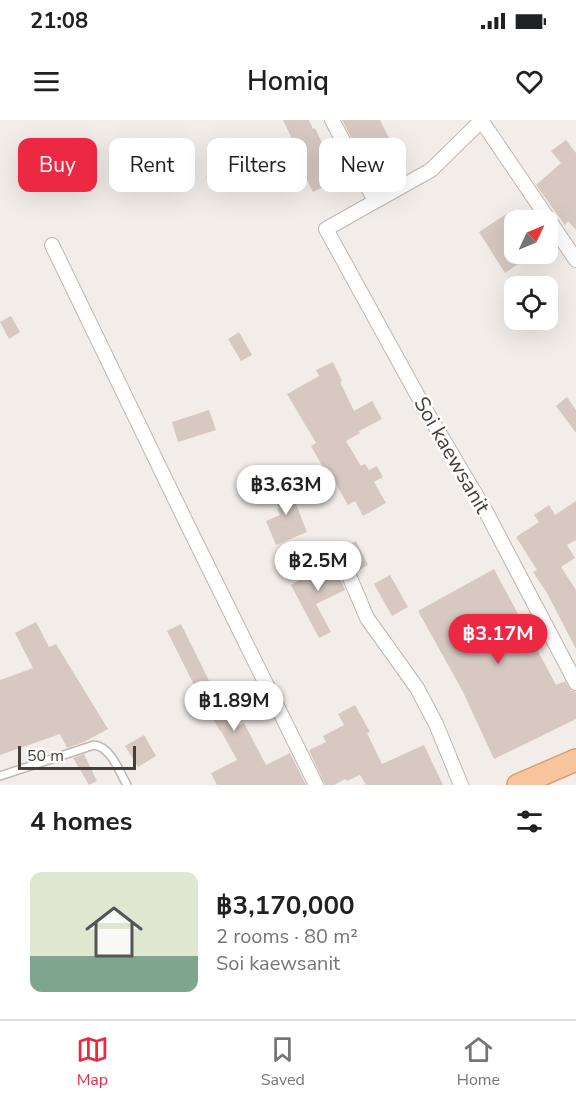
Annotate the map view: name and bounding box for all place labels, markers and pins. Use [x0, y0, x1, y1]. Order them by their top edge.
pin: ฿3.63M [237, 465, 335, 516]
pin: ฿2.5M [276, 541, 360, 592]
pin: ฿3.17M [449, 614, 547, 665]
pin: ฿1.89M [185, 681, 283, 732]

